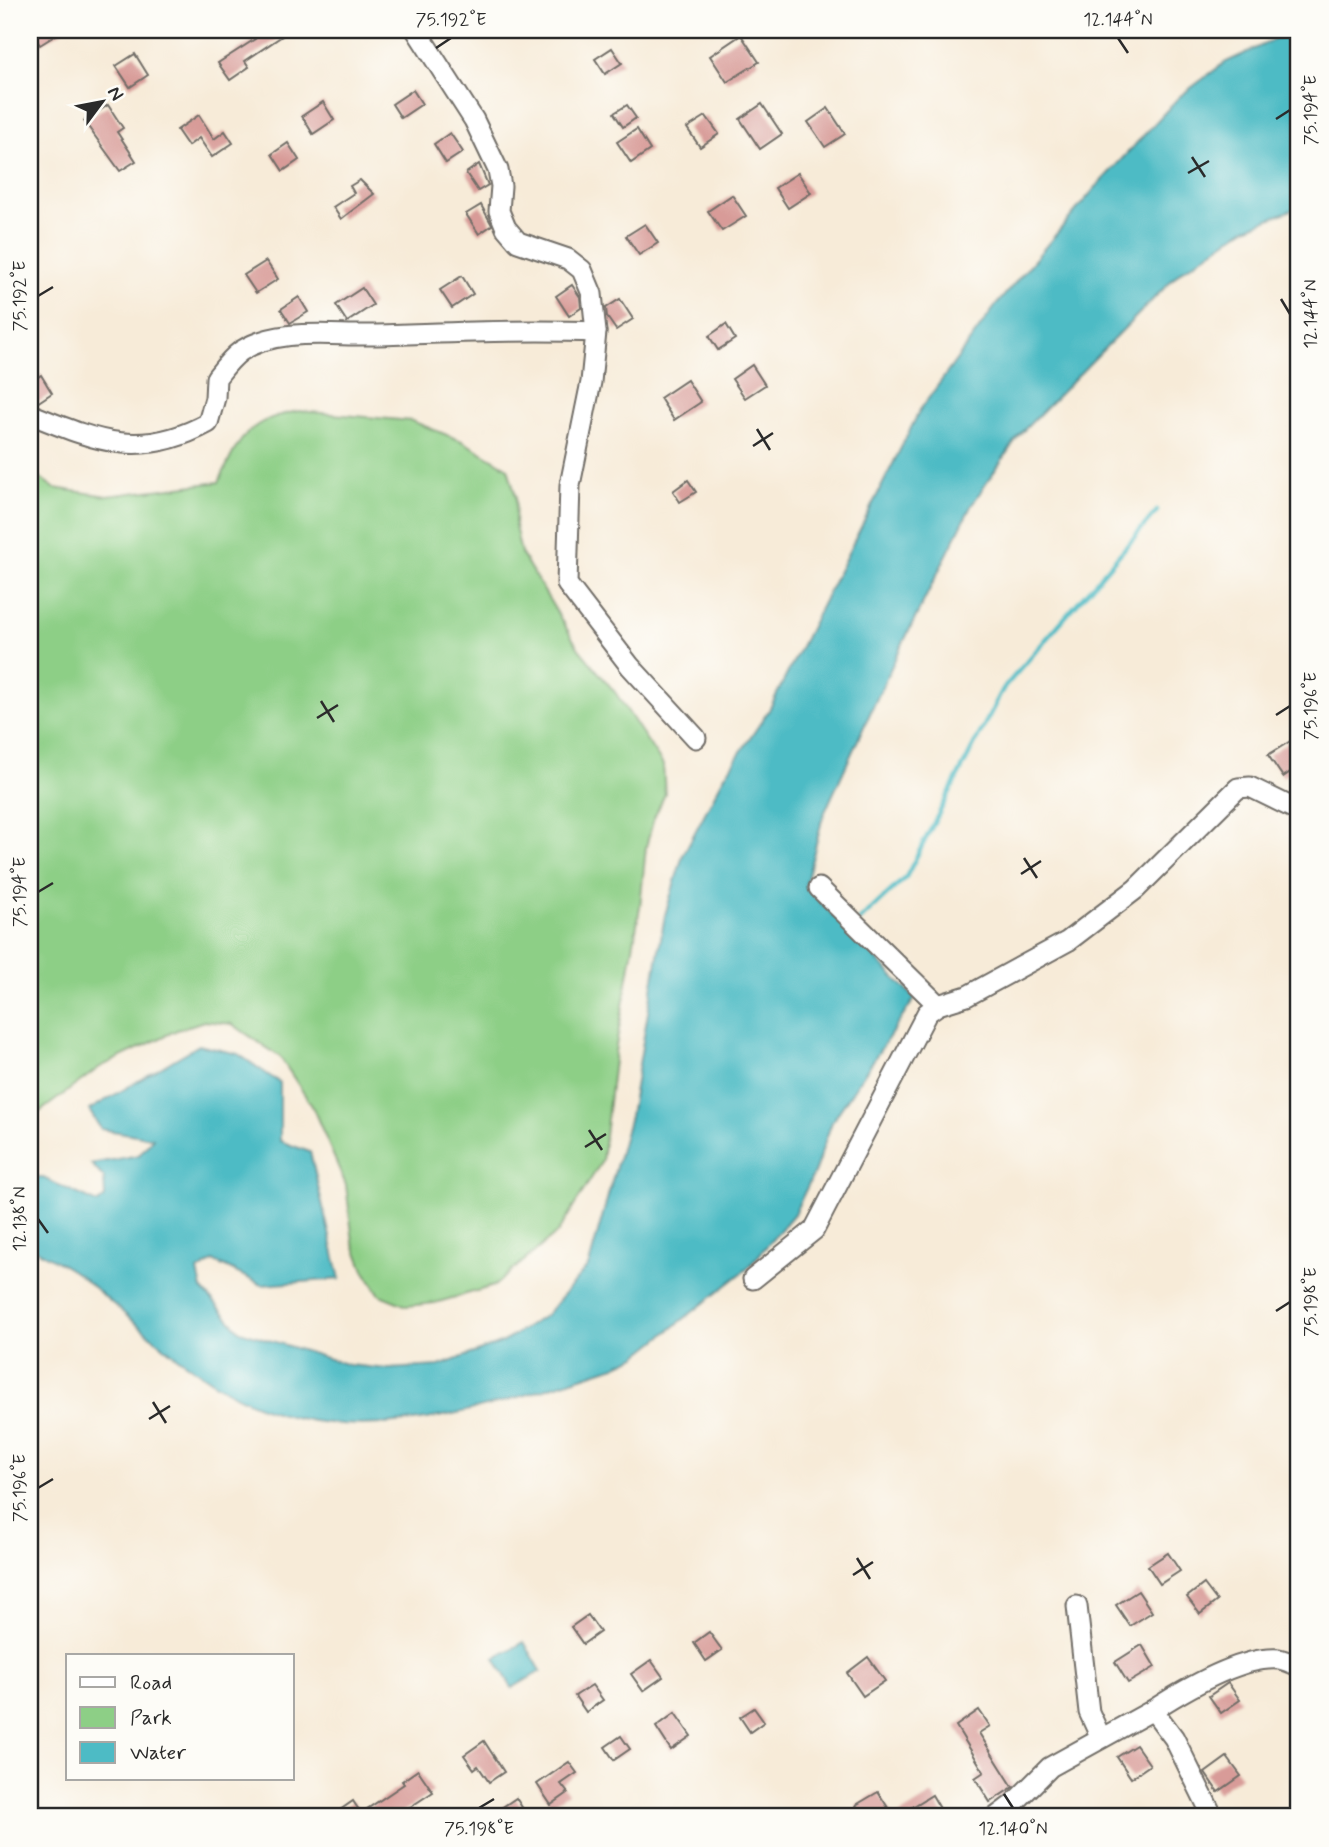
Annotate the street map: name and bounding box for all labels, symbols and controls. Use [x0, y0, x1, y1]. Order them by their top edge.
text: 75.192°E [416, 8, 486, 32]
text: 12.144°N [1083, 8, 1153, 32]
north arrow [66, 66, 136, 136]
text: 75.194°E [1299, 75, 1323, 145]
text: N [101, 82, 129, 106]
text: 75.192°E [8, 261, 32, 331]
text: 12.144°N [1299, 279, 1323, 349]
text: 75.196°E [1299, 672, 1323, 740]
text: 75.194°E [8, 857, 32, 927]
text: 12.138°N [8, 1186, 32, 1252]
text: 75.198°E [1299, 1267, 1323, 1337]
text: 75.196°E [8, 1454, 32, 1522]
legend [66, 1654, 294, 1780]
text: Road [130, 1669, 172, 1697]
text: Park [130, 1704, 172, 1732]
text: Water [130, 1739, 186, 1767]
text: 75.198°E [444, 1817, 514, 1841]
text: 12.140°N [978, 1817, 1048, 1841]

